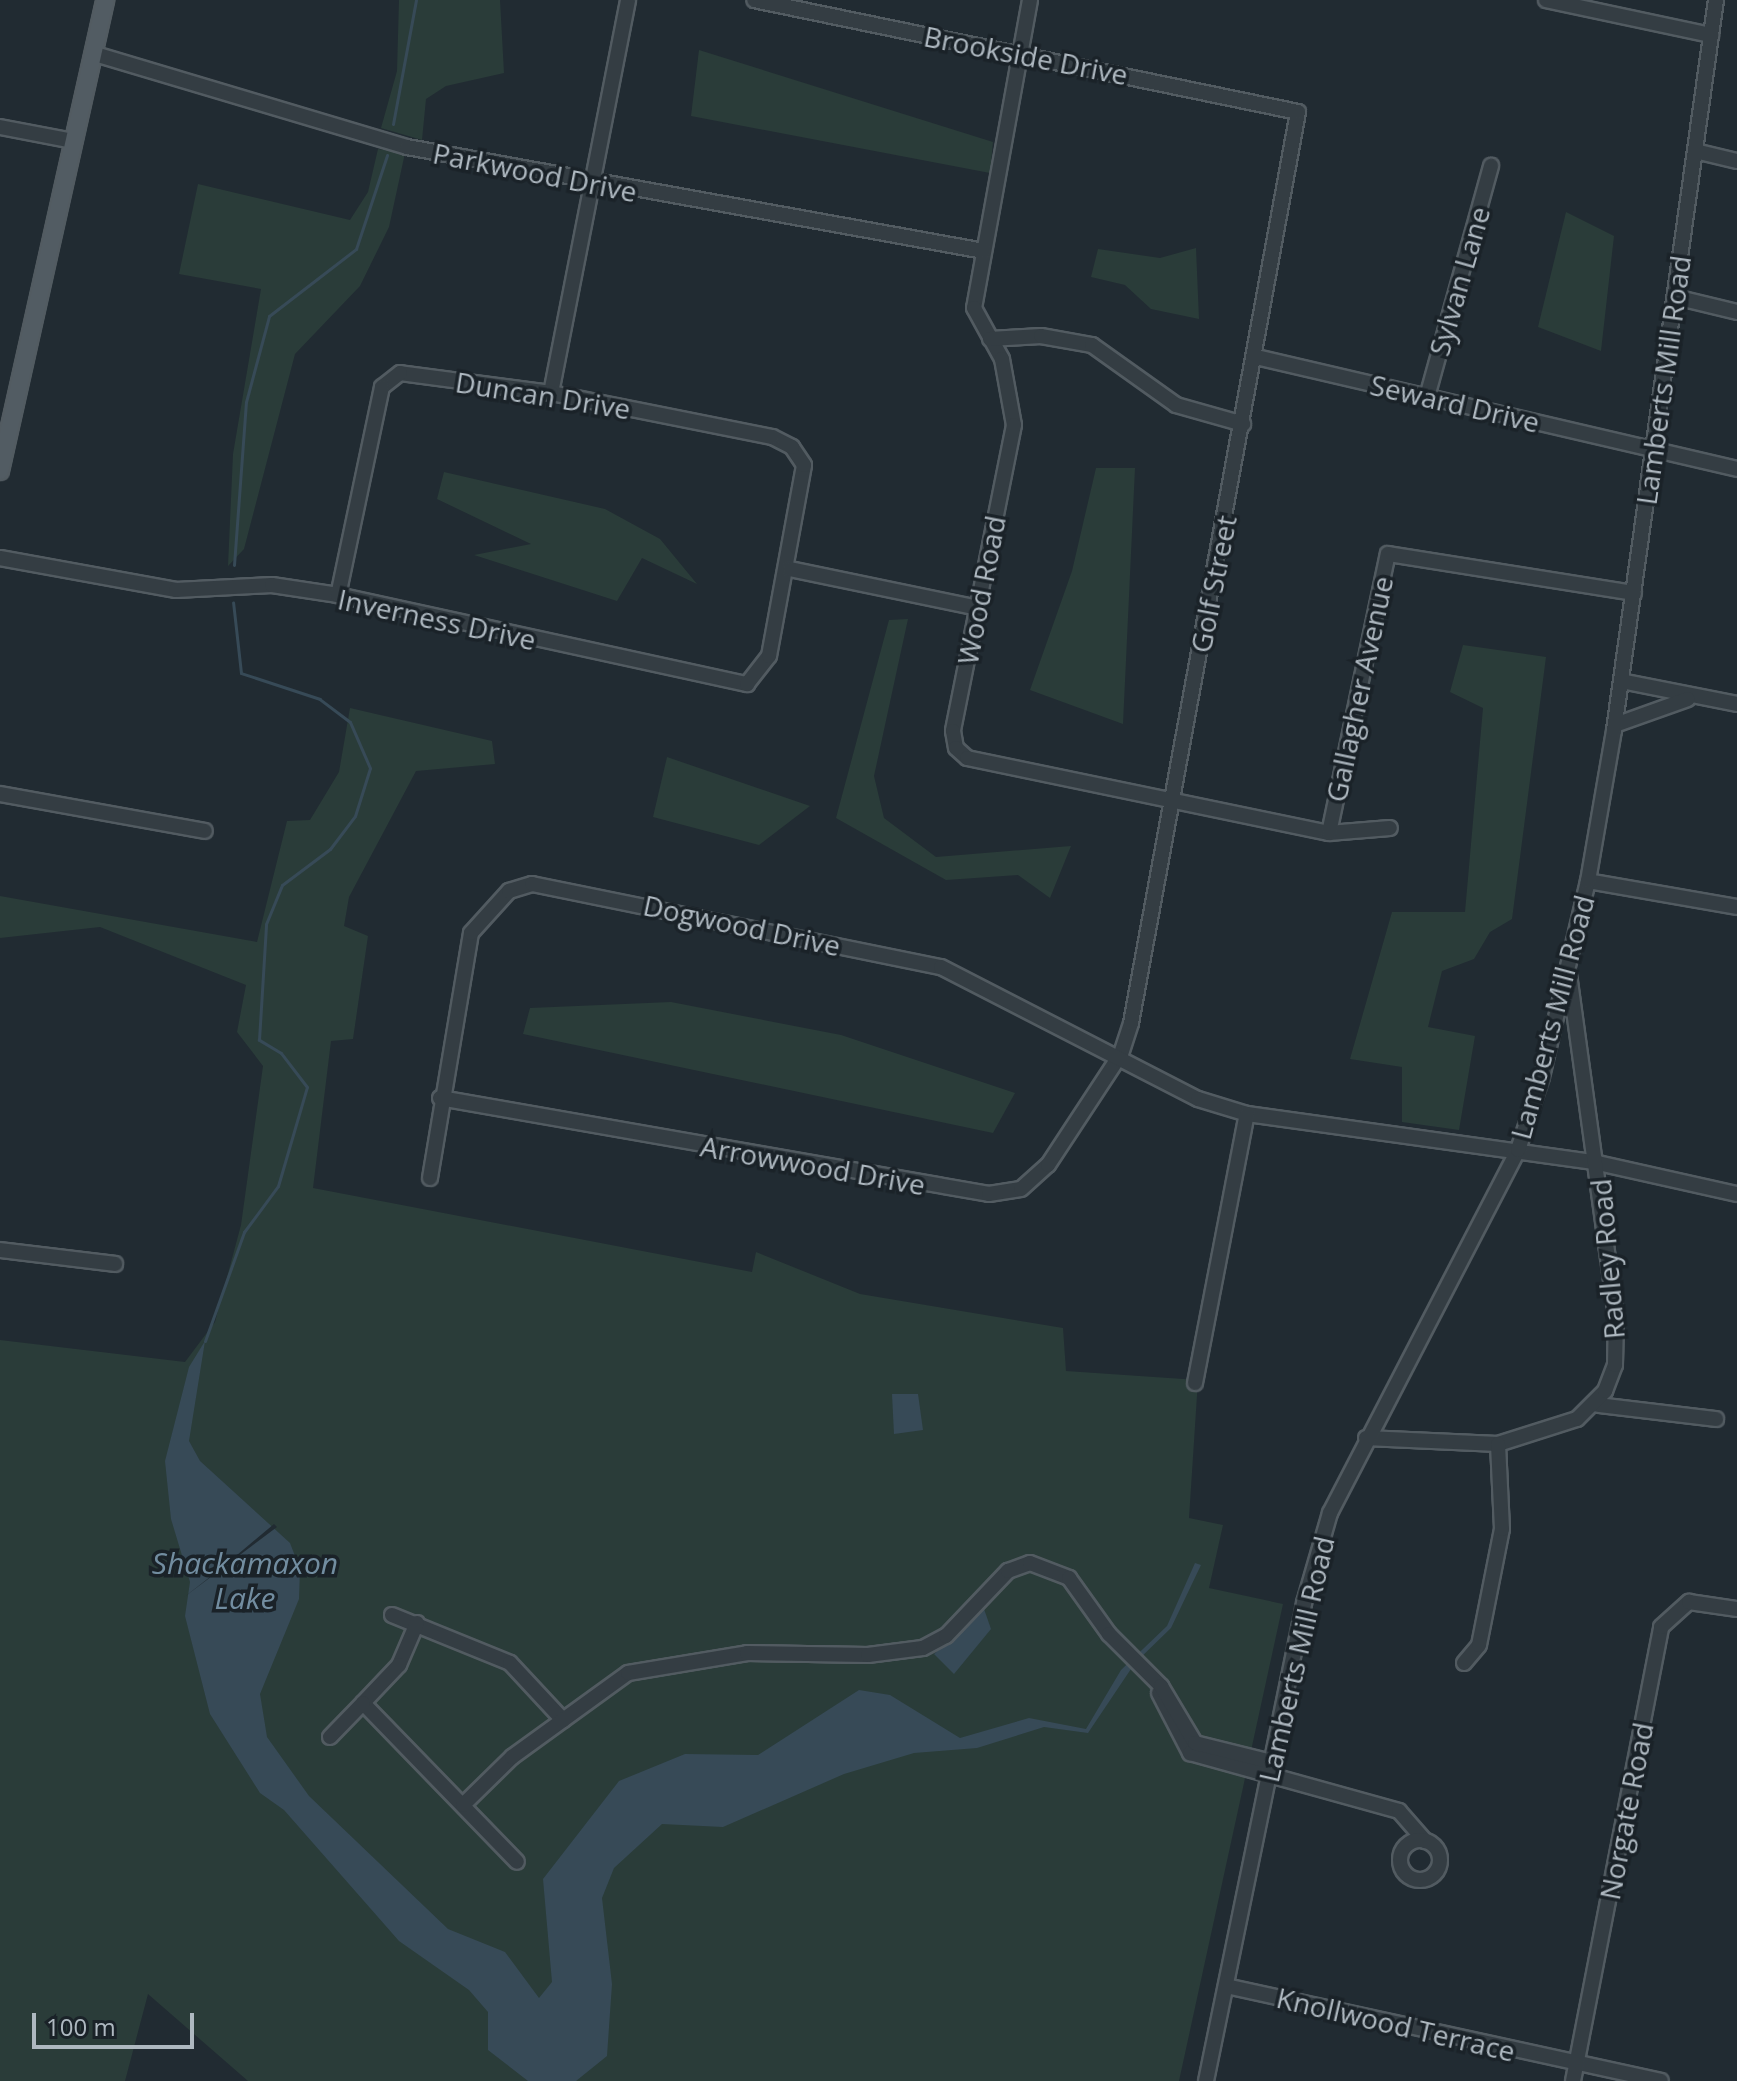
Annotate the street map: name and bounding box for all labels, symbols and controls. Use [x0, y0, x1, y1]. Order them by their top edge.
street label: Brookside Drive [921, 19, 1131, 91]
street label: Parkwood Drive [430, 136, 640, 208]
street label: Sylvan Lane [1422, 203, 1496, 359]
street label: Lamberts Mill Road [1629, 253, 1697, 507]
street label: Duncan Drive [453, 365, 633, 425]
street label: Seward Drive [1367, 367, 1543, 439]
street label: Golf Street [1183, 512, 1243, 656]
street label: Wood Road [950, 513, 1012, 667]
street label: Gallagher Avenue [1319, 573, 1399, 805]
street label: Inverness Drive [335, 582, 539, 656]
street label: Dogwood Drive [640, 888, 844, 962]
street label: Lamberts Mill Road [1503, 891, 1601, 1143]
street label: Arrowwood Drive [698, 1129, 928, 1201]
street label: Radley Road [1583, 1177, 1631, 1341]
street label: Lamberts Mill Road [1251, 1533, 1341, 1785]
water label: Shackamaxon Lake [152, 1545, 338, 1616]
street label: Norgate Road [1592, 1719, 1660, 1903]
street label: Knollwood Terrace [1273, 1980, 1519, 2068]
scale bar [36, 1997, 198, 2047]
text: 100 m [46, 2010, 116, 2043]

